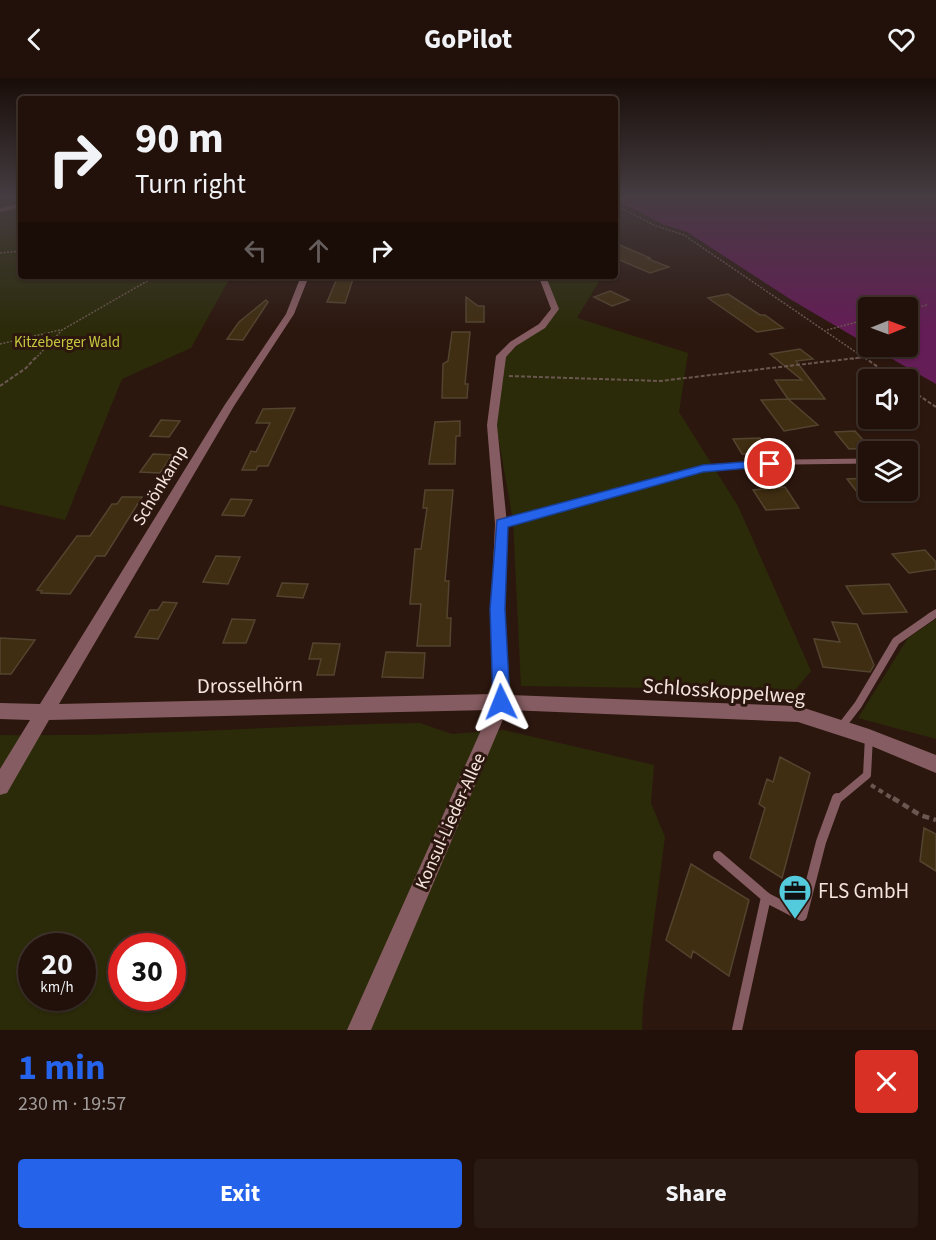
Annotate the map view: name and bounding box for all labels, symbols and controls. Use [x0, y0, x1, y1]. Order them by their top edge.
text: GoPilot [424, 20, 512, 59]
icon: back [18, 23, 51, 56]
icon: heart [885, 23, 918, 56]
text: 90 m [135, 109, 224, 169]
icon: right [36, 120, 114, 198]
text: Turn right [135, 165, 246, 204]
icon: left [239, 234, 272, 267]
icon: ahead [302, 234, 335, 267]
icon: right [365, 234, 398, 267]
north arrow [858, 297, 918, 357]
map controls [858, 297, 918, 501]
park label: Kitzeberger Wald [14, 332, 120, 353]
button: sound [858, 369, 918, 429]
pin [744, 438, 795, 489]
street label: Schönkamp [127, 440, 194, 530]
button: layers [858, 441, 918, 501]
icon: arrive [753, 447, 786, 480]
street label: Drosselhörn [197, 669, 303, 701]
position arrow [469, 670, 533, 734]
street label: Schlosskoppelweg [642, 670, 807, 712]
street label: Konsul-Lieder-Allee [409, 749, 492, 893]
office icon: FLS GmbH [777, 873, 813, 920]
place label: FLS GmbH [818, 876, 909, 906]
speed limit sign: 30 [108, 933, 186, 1011]
text: 20 [41, 943, 73, 986]
text: km/h [40, 977, 74, 998]
text: 1 min [18, 1042, 106, 1093]
button: close [855, 1050, 918, 1113]
text: 230 m · 19:57 [18, 1090, 126, 1118]
button: Exit [18, 1159, 462, 1228]
button: Share [474, 1159, 918, 1228]

